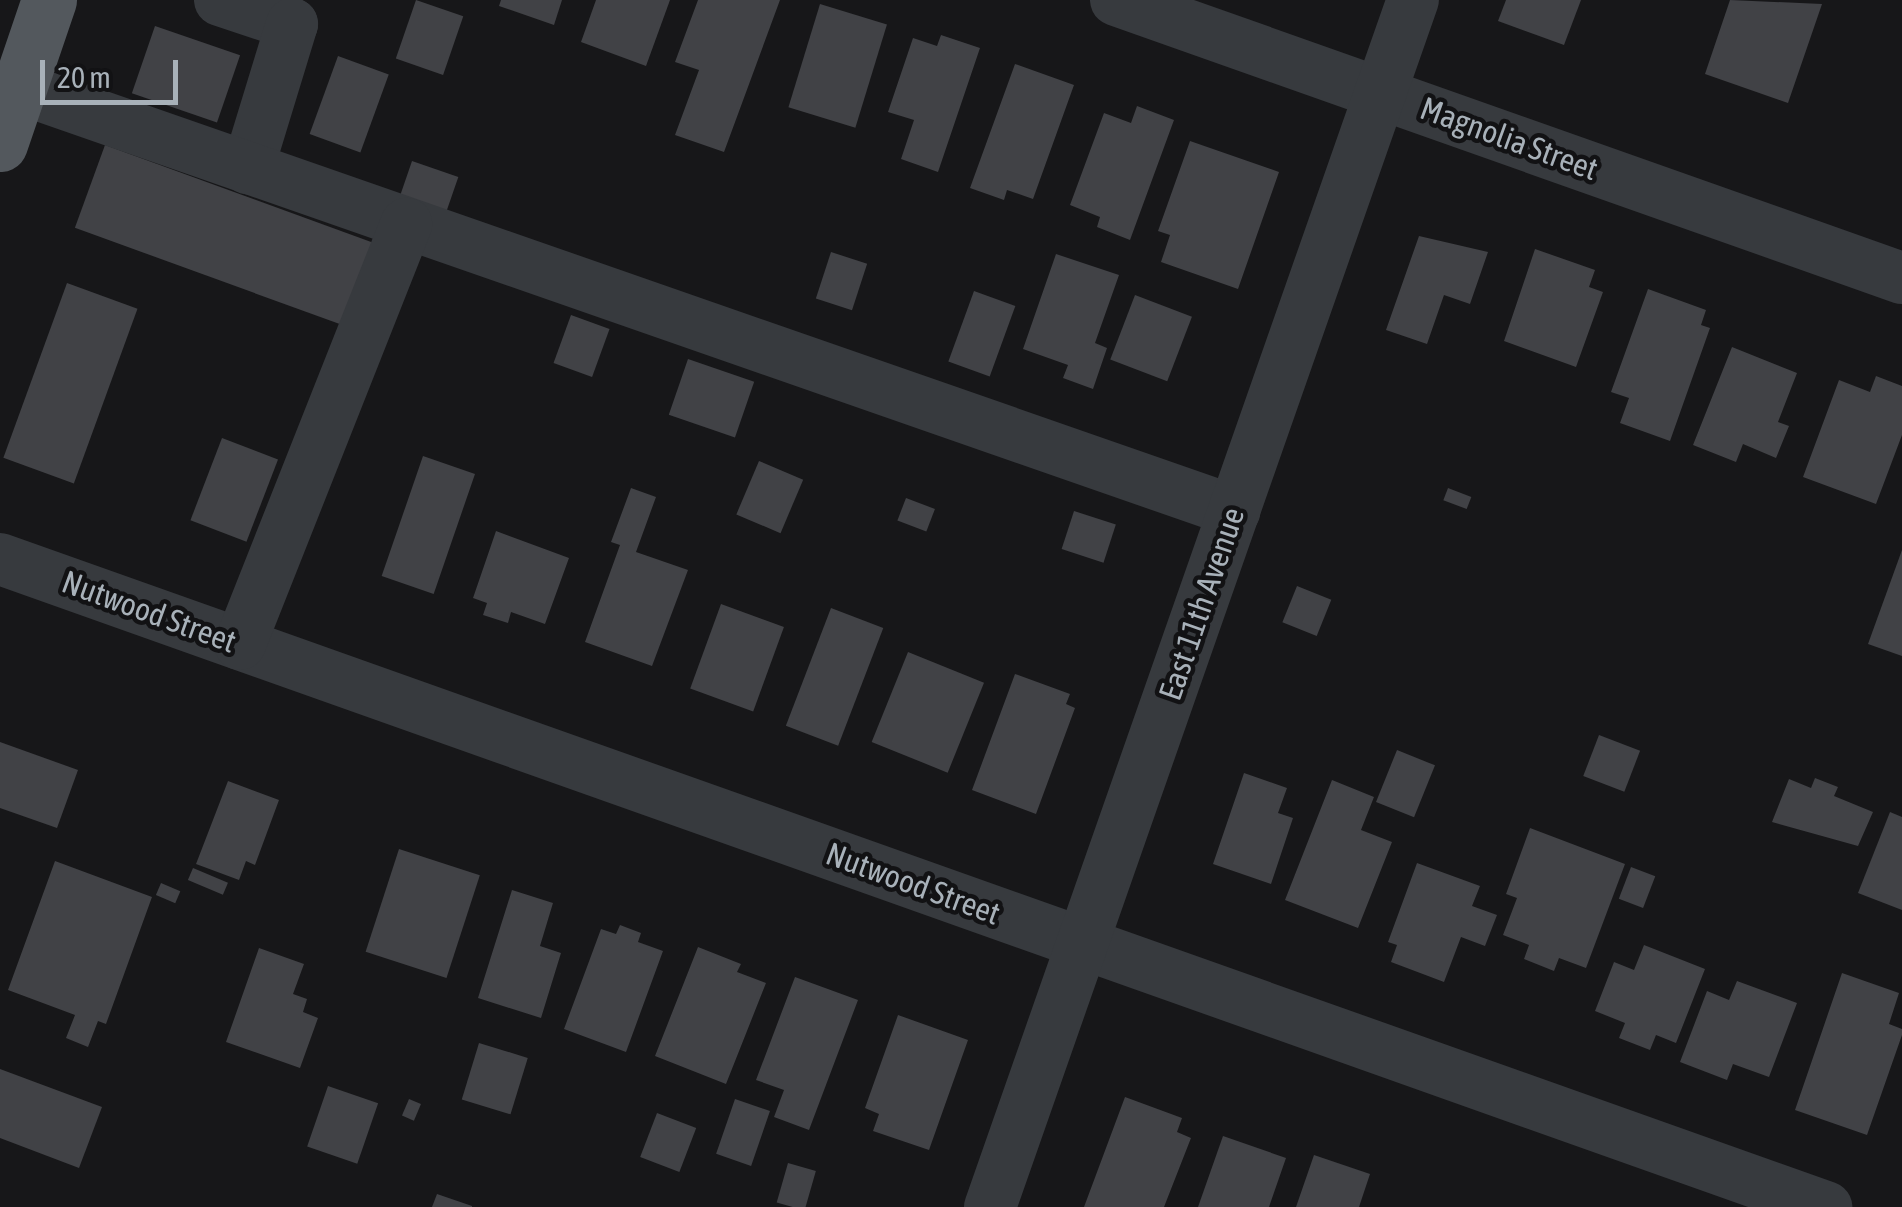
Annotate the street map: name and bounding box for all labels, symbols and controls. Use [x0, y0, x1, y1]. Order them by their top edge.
scale bar [45, 40, 182, 102]
text: 20 m [57, 60, 111, 94]
street label: Magnolia Street [1415, 89, 1603, 189]
street label: East 11th Avenue [1151, 503, 1253, 705]
street label: Nutwood Street [57, 563, 241, 661]
street label: Nutwood Street [821, 835, 1005, 933]

